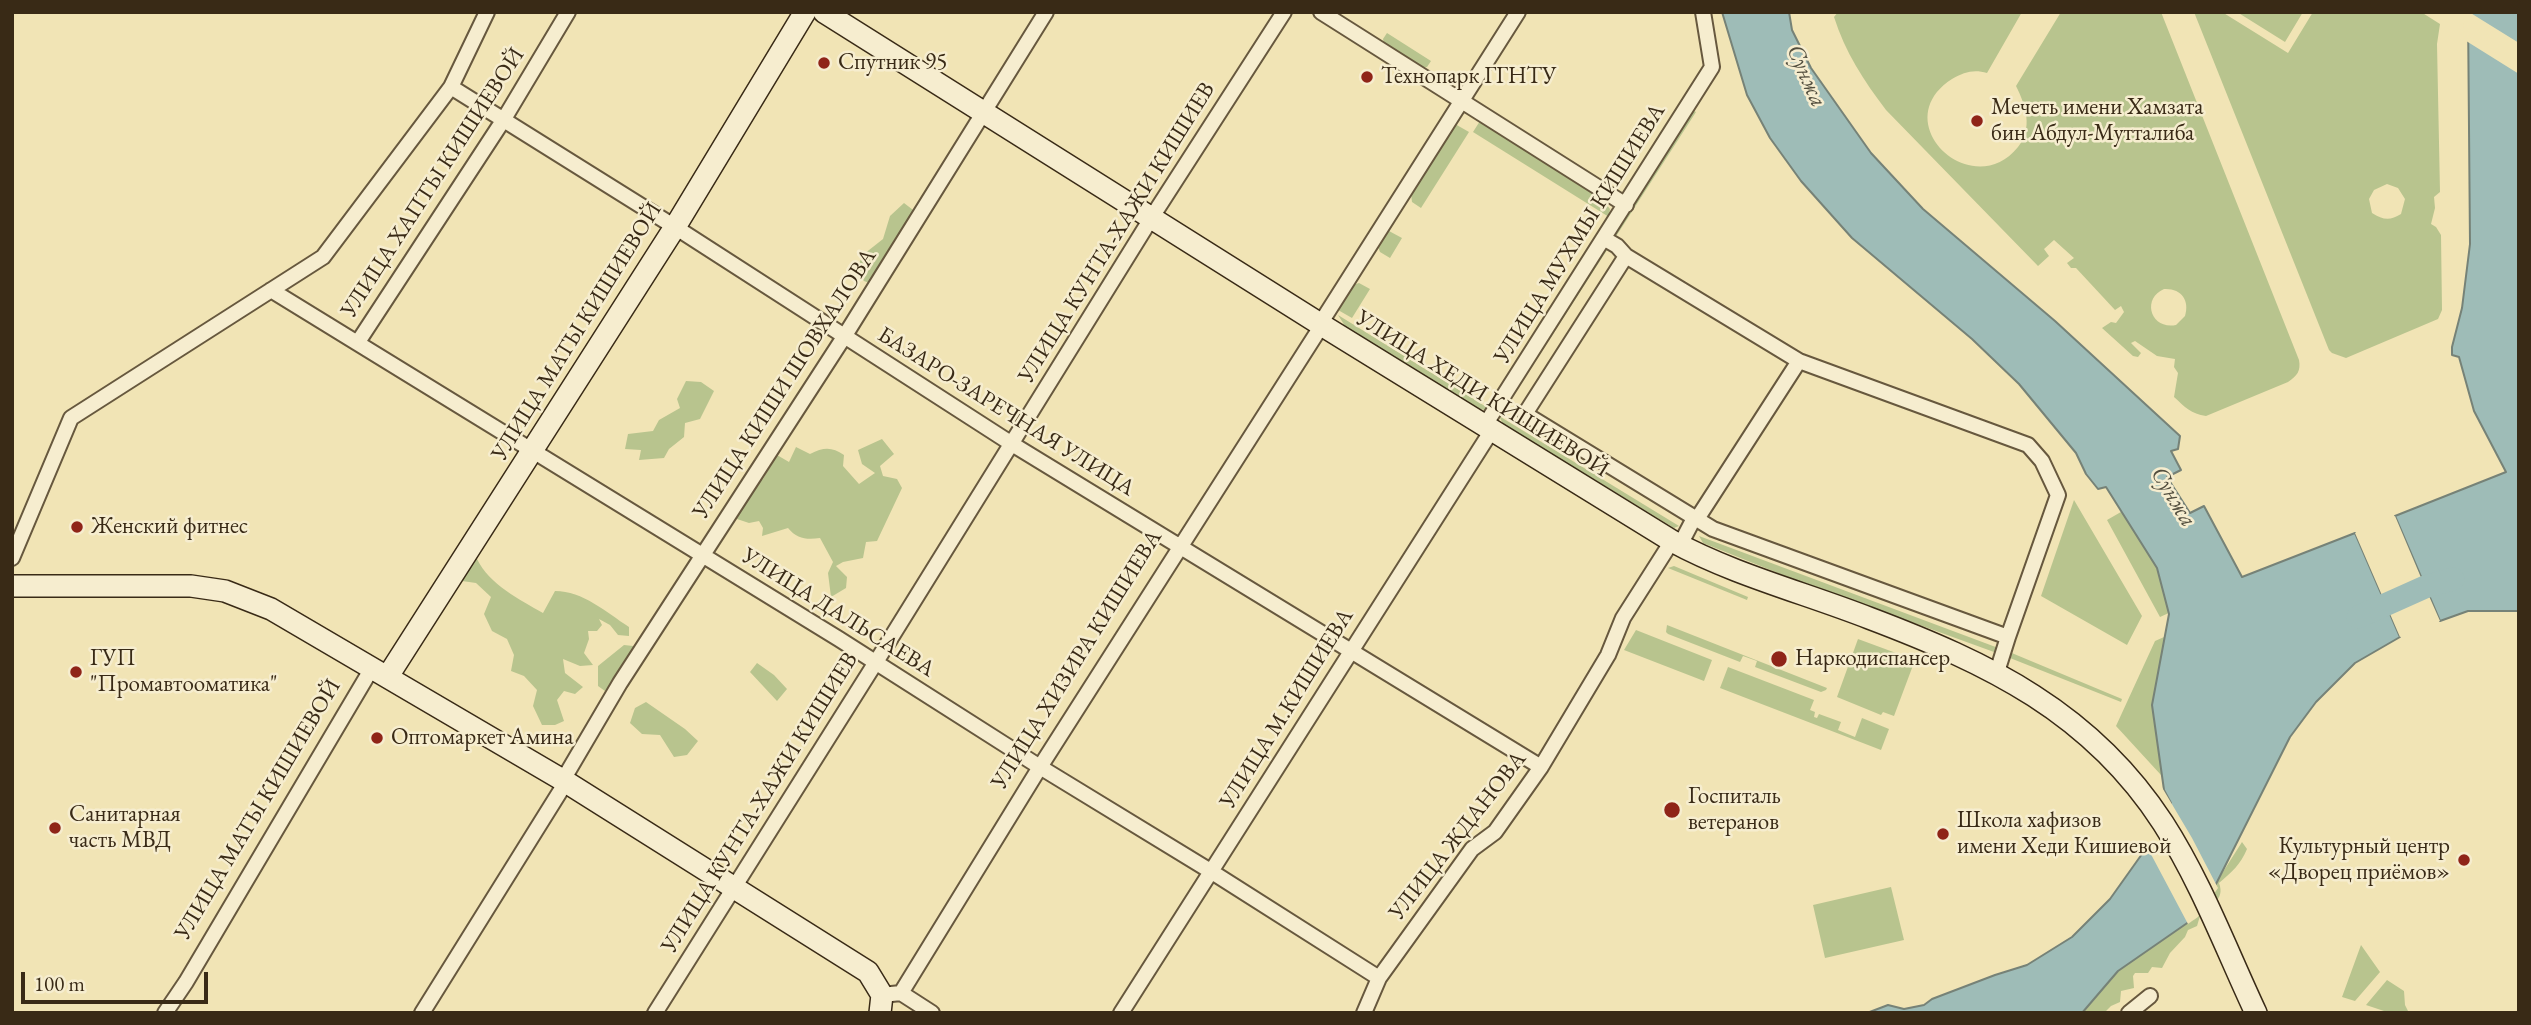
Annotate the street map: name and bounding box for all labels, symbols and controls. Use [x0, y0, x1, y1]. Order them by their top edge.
water label: Сунжа [1780, 40, 1832, 112]
street label: УЛИЦА ХАПТЫ КИШИЕВОЙ [335, 43, 531, 323]
place label: Спутник 95 [838, 49, 947, 77]
marker: Спутник 95 [816, 55, 832, 71]
place label: Технопарк ГГНТУ [1381, 63, 1557, 91]
marker: Технопарк ГГНТУ [1359, 69, 1375, 85]
street label: УЛИЦА КУНТА-ХАЖИ КИШИЕВ [1013, 77, 1221, 389]
place label: Мечеть имени Хамзата бин Абдул-Мутталиба [1991, 94, 2203, 148]
street label: УЛИЦА МУХМЫ КИШИЕВА [1488, 99, 1672, 369]
marker: Мечеть имени Хамзата бин Абдул-Мутталиба [1969, 113, 1985, 129]
street label: УЛИЦА МАТЫ КИШИЕВОЙ [486, 198, 668, 466]
street label: УЛИЦА КИШИ ШОВХАЛОВА [687, 244, 883, 524]
street label: УЛИЦА ХЕДИ КИШИЕВОЙ [1350, 305, 1614, 483]
street label: БАЗАРО-ЗАРЕЧНАЯ УЛИЦА [872, 321, 1140, 503]
water label: Сунжа [2144, 462, 2202, 532]
place label: Женский фитнес [91, 513, 248, 541]
marker: Женский фитнес [69, 519, 85, 535]
street label: УЛИЦА ХИЗИРА КИШИЕВА [986, 525, 1168, 795]
street label: УЛИЦА ДАЛЬСАЕВА [736, 542, 940, 684]
street label: УЛИЦА М.КИШИЕВА [1214, 604, 1360, 814]
place label: ГУП "Промавтооматика" [90, 645, 278, 699]
place label: Наркодиспансер [1795, 645, 1950, 673]
street label: УЛИЦА КУНТА-ХАЖИ КИШИЕВ [656, 647, 864, 959]
marker: Наркодиспансер [1769, 649, 1789, 669]
marker: ГУП "Промавтооматика" [68, 664, 84, 680]
street label: УЛИЦА МАТЫ КИШИЕВОЙ [169, 675, 347, 945]
place label: Оптомаркет Амина [391, 724, 573, 752]
marker: Оптомаркет Амина [369, 730, 385, 746]
street label: УЛИЦА ЖДАНОВА [1384, 746, 1532, 926]
place label: Госпиталь ветеранов [1688, 783, 1781, 837]
marker: Госпиталь ветеранов [1662, 800, 1682, 820]
place label: Санитарная часть МВД [69, 801, 181, 855]
place label: Школа хафизов имени Хеди Кишиевой [1957, 807, 2171, 861]
marker: Санитарная часть МВД [47, 820, 63, 836]
marker: Школа хафизов имени Хеди Кишиевой [1935, 826, 1951, 842]
place label: Культурный центр «Дворец приёмов» [2268, 833, 2450, 887]
marker: Культурный центр «Дворец приёмов» [2456, 852, 2472, 868]
scale bar [24, 958, 212, 1002]
text: 100 m [34, 970, 85, 997]

